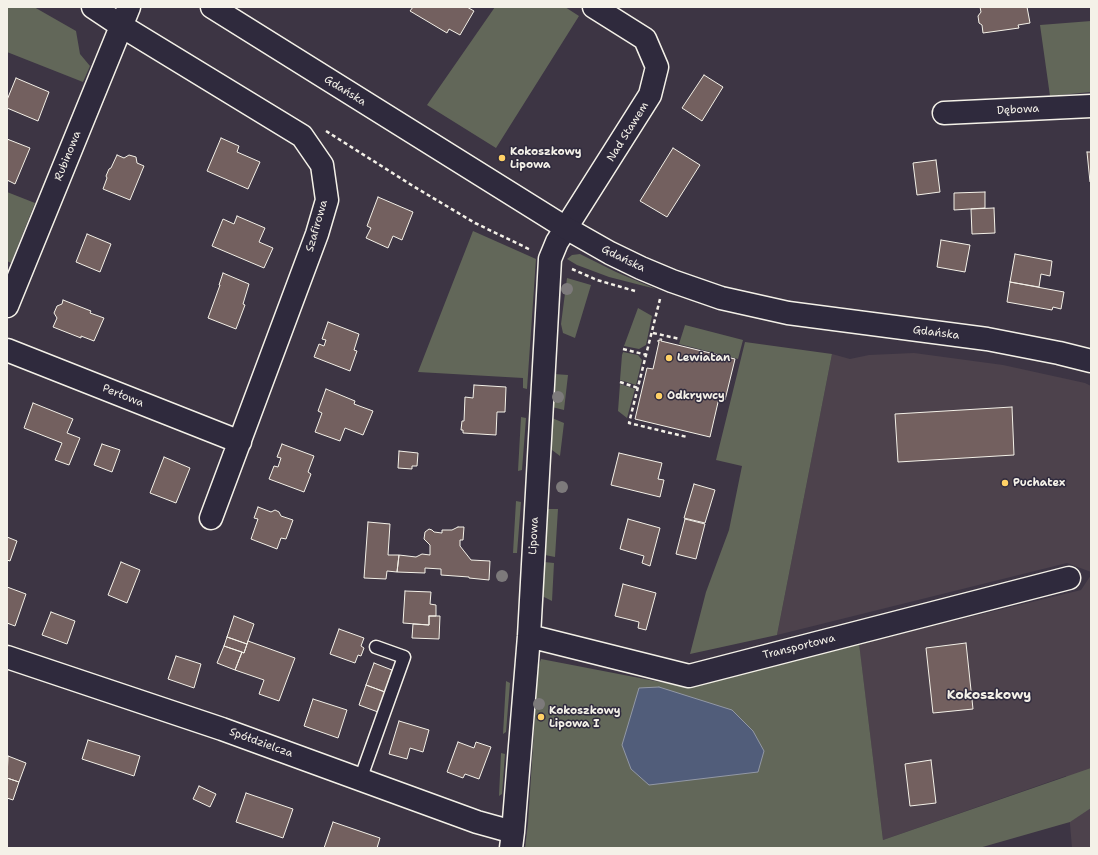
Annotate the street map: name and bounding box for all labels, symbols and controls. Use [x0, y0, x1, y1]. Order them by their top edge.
street label: Gdańska [322, 73, 368, 109]
street label: Nad Stawem [604, 100, 652, 164]
street label: Dębowa [996, 102, 1040, 118]
street label: Rubinowa [52, 129, 84, 183]
place label: Kokoszkowy Lipowa [510, 145, 582, 171]
marker: Kokoszkowy Lipowa [497, 153, 507, 163]
street label: Szafirowa [303, 198, 331, 254]
street label: Gdańska [599, 243, 647, 275]
street label: Gdańska [912, 324, 960, 342]
place label: Lewiatan [677, 351, 730, 365]
marker: Lewiatan [664, 353, 674, 363]
street label: Perłowa [100, 382, 146, 410]
place label: Odkrywcy [667, 389, 725, 403]
marker: Odkrywcy [654, 391, 664, 401]
place label: Puchatex [1013, 476, 1065, 490]
marker: Puchatex [1000, 478, 1010, 488]
street label: Lipowa [526, 517, 542, 555]
street label: Transportowa [762, 632, 836, 662]
district label: Kokoszkowy [947, 688, 1031, 704]
place label: Kokoszkowy Lipowa I [549, 704, 621, 730]
marker: Kokoszkowy Lipowa I [536, 712, 546, 722]
street label: Spółdzielcza [227, 725, 295, 761]

